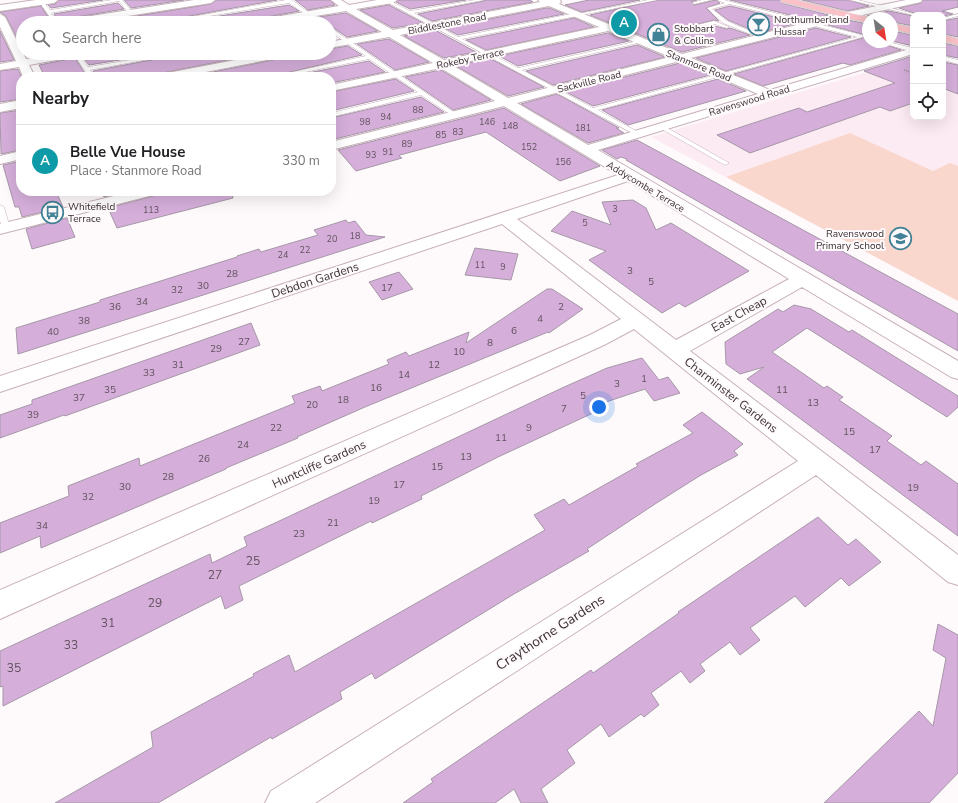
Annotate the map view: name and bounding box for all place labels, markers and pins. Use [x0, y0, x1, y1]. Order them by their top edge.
pin: A [611, 8, 637, 38]
bar icon: Northumberland Hussar [745, 12, 771, 38]
place label: Northumberland Hussar [774, 13, 849, 39]
shop icon: Stobbart & Collins [645, 21, 671, 47]
place label: Stobbart & Collins [674, 22, 714, 48]
bus stop icon: Whitefield Terrace [40, 199, 66, 225]
place label: Whitefield Terrace [68, 200, 116, 226]
school or university icon: Ravenswood Primary School [887, 226, 913, 252]
place label: Ravenswood Primary School [816, 227, 884, 253]

